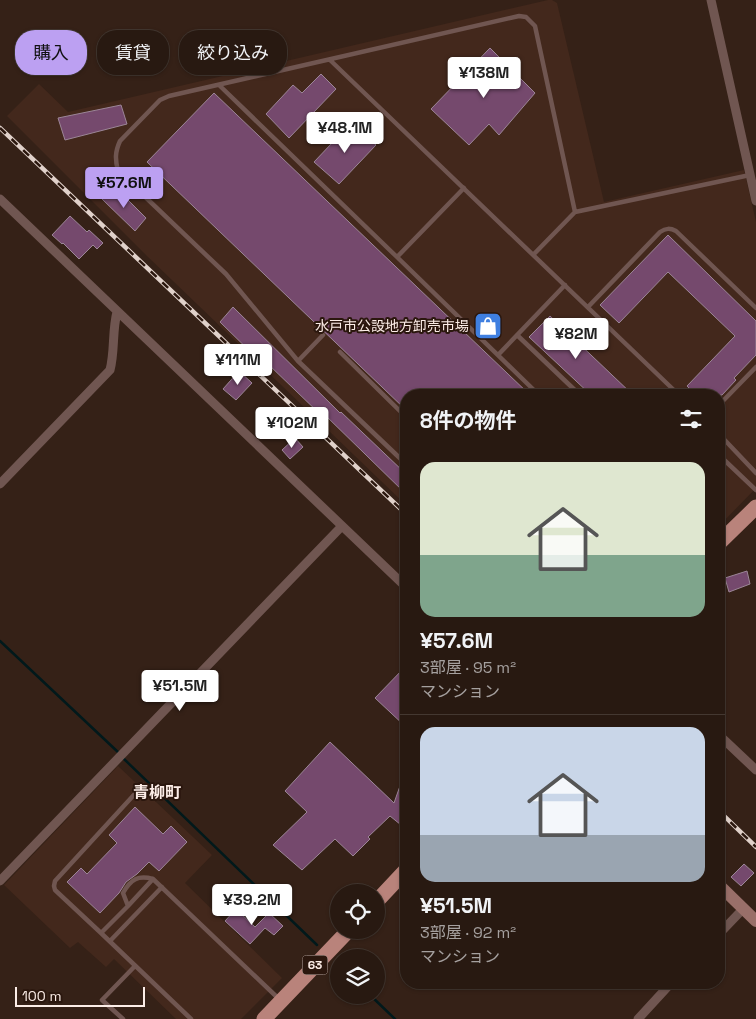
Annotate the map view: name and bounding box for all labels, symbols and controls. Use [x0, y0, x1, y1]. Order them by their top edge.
chip: 購入 [15, 30, 87, 75]
chip: 賃貸 [97, 30, 169, 75]
chip: 絞り込み [179, 30, 287, 75]
pin: ¥138M [449, 56, 519, 99]
text: ¥138M [459, 62, 509, 83]
pin: ¥48.1M [304, 112, 386, 154]
text: ¥48.1M [318, 117, 372, 138]
pin: ¥57.6M [83, 166, 165, 209]
text: ¥57.6M [96, 172, 152, 193]
shop icon: 水戸市公設地方卸売市場 [473, 311, 503, 341]
place label: 水戸市公設地方卸売市場 [315, 317, 469, 335]
pin: ¥82M [546, 318, 606, 360]
text: ¥82M [554, 323, 598, 344]
pin: ¥111M [203, 344, 273, 386]
text: ¥111M [215, 349, 261, 370]
icon: filters [677, 405, 705, 433]
pin: ¥102M [257, 406, 327, 449]
text: 8件の物件 [420, 407, 517, 434]
text: ¥102M [266, 412, 318, 433]
icon: home [518, 494, 608, 584]
text: ¥57.6M [420, 627, 493, 654]
text: 3部屋 · 95 m² [420, 657, 516, 678]
pin: ¥51.5M [139, 670, 221, 712]
text: ¥51.5M [153, 675, 207, 696]
text: マンション [420, 681, 500, 702]
icon: home [518, 760, 608, 850]
district label: 青柳町 [133, 782, 181, 803]
pin: ¥39.2M [211, 884, 293, 926]
map controls [330, 884, 385, 1004]
button: locate [330, 884, 385, 939]
text: ¥39.2M [223, 889, 281, 910]
text: ¥51.5M [420, 892, 492, 919]
text: 3部屋 · 92 m² [420, 922, 516, 943]
text: マンション [420, 946, 500, 967]
button: layers [330, 949, 385, 1004]
road number: 63 [302, 956, 328, 974]
scale bar [15, 984, 145, 1007]
text: 100 m [22, 987, 61, 1005]

